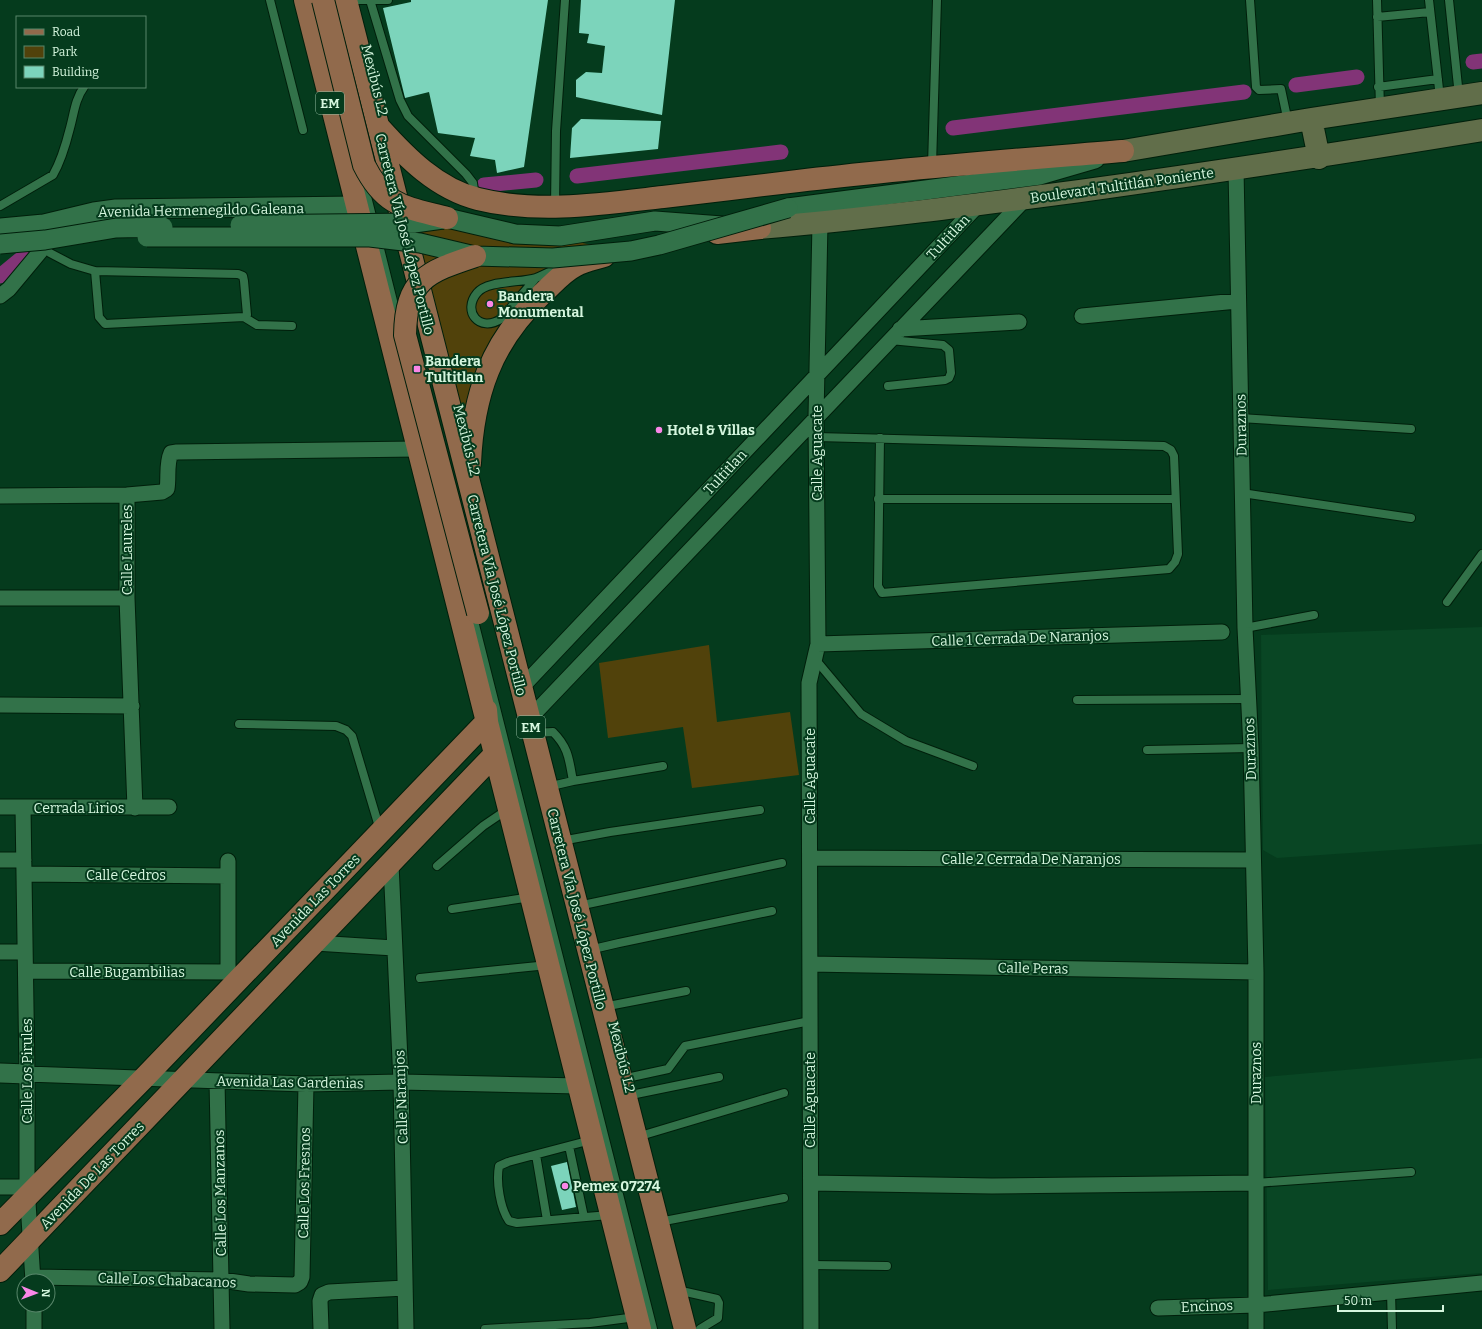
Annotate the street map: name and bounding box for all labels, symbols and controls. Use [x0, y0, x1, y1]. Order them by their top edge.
legend [16, 16, 146, 88]
text: Road [52, 25, 80, 39]
street label: Mexibús L2 [357, 43, 392, 117]
text: Park [52, 45, 78, 59]
text: Building [52, 65, 99, 79]
road number: EM [316, 92, 344, 114]
street label: Carretera Vía José López Portillo [371, 132, 438, 337]
street label: Boulevard Tultitlán Poniente [1029, 164, 1215, 207]
street label: Avenida Hermenegildo Galeana [98, 200, 305, 221]
street label: Tultitlan [923, 211, 973, 263]
place label: Bandera Monumental [498, 288, 584, 321]
marker: Bandera Monumental [485, 299, 495, 309]
place label: Bandera Tultitlan [425, 353, 483, 386]
marker: Bandera Tultitlan [412, 364, 422, 374]
street label: Duraznos [1232, 394, 1251, 456]
street label: Mexibús L2 [449, 403, 484, 477]
street label: Calle Aguacate [809, 405, 826, 501]
place label: Hotel & Villas [667, 422, 755, 439]
marker: Hotel & Villas [654, 425, 664, 435]
street label: Tultitlan [700, 446, 750, 498]
street label: Carretera Vía José López Portillo [463, 493, 530, 698]
street label: Calle Laureles [119, 505, 136, 595]
street label: Calle 1 Cerrada De Naranjos [931, 627, 1109, 650]
road number: EM [517, 716, 545, 738]
street label: Duraznos [1241, 718, 1260, 780]
street label: Calle Aguacate [802, 728, 819, 824]
street label: Cerrada Lirios [34, 800, 124, 817]
street label: Carretera Vía José López Portillo [543, 807, 610, 1012]
street label: Avenida Las Torres [267, 851, 364, 950]
street label: Calle 2 Cerrada De Naranjos [941, 851, 1121, 868]
street label: Calle Cedros [86, 867, 166, 884]
street label: Calle Peras [997, 959, 1069, 978]
street label: Calle Bugambilias [69, 964, 185, 981]
street label: Calle Los Pirules [19, 1018, 36, 1124]
street label: Mexibús L2 [604, 1020, 639, 1094]
street label: Duraznos [1248, 1042, 1265, 1104]
street label: Calle Naranjos [391, 1050, 412, 1144]
street label: Calle Aguacate [802, 1052, 819, 1148]
street label: Avenida Las Gardenias [216, 1073, 364, 1092]
street label: Avenida De Las Torres [37, 1118, 148, 1233]
street label: Calle Los Fresnos [295, 1127, 314, 1239]
street label: Calle Los Manzanos [211, 1129, 230, 1257]
place label: Pemex 07274 [573, 1178, 661, 1195]
marker: Pemex 07274 [560, 1181, 570, 1191]
street label: Calle Los Chabacanos [97, 1270, 237, 1291]
north arrow [16, 1273, 56, 1313]
scale bar [1338, 1287, 1443, 1313]
text: N [39, 1289, 52, 1298]
text: 50 m [1344, 1294, 1373, 1308]
street label: Encinos [1181, 1297, 1233, 1316]

